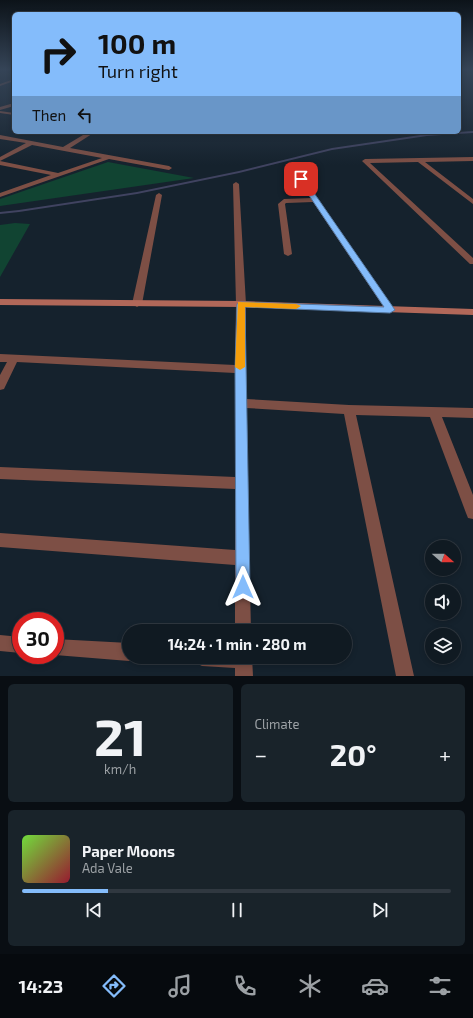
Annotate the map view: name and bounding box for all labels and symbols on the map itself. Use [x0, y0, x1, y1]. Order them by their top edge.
pin [284, 162, 318, 196]
north arrow [425, 540, 461, 576]
position arrow [222, 566, 264, 608]
speed limit sign: 30 [12, 612, 64, 664]

